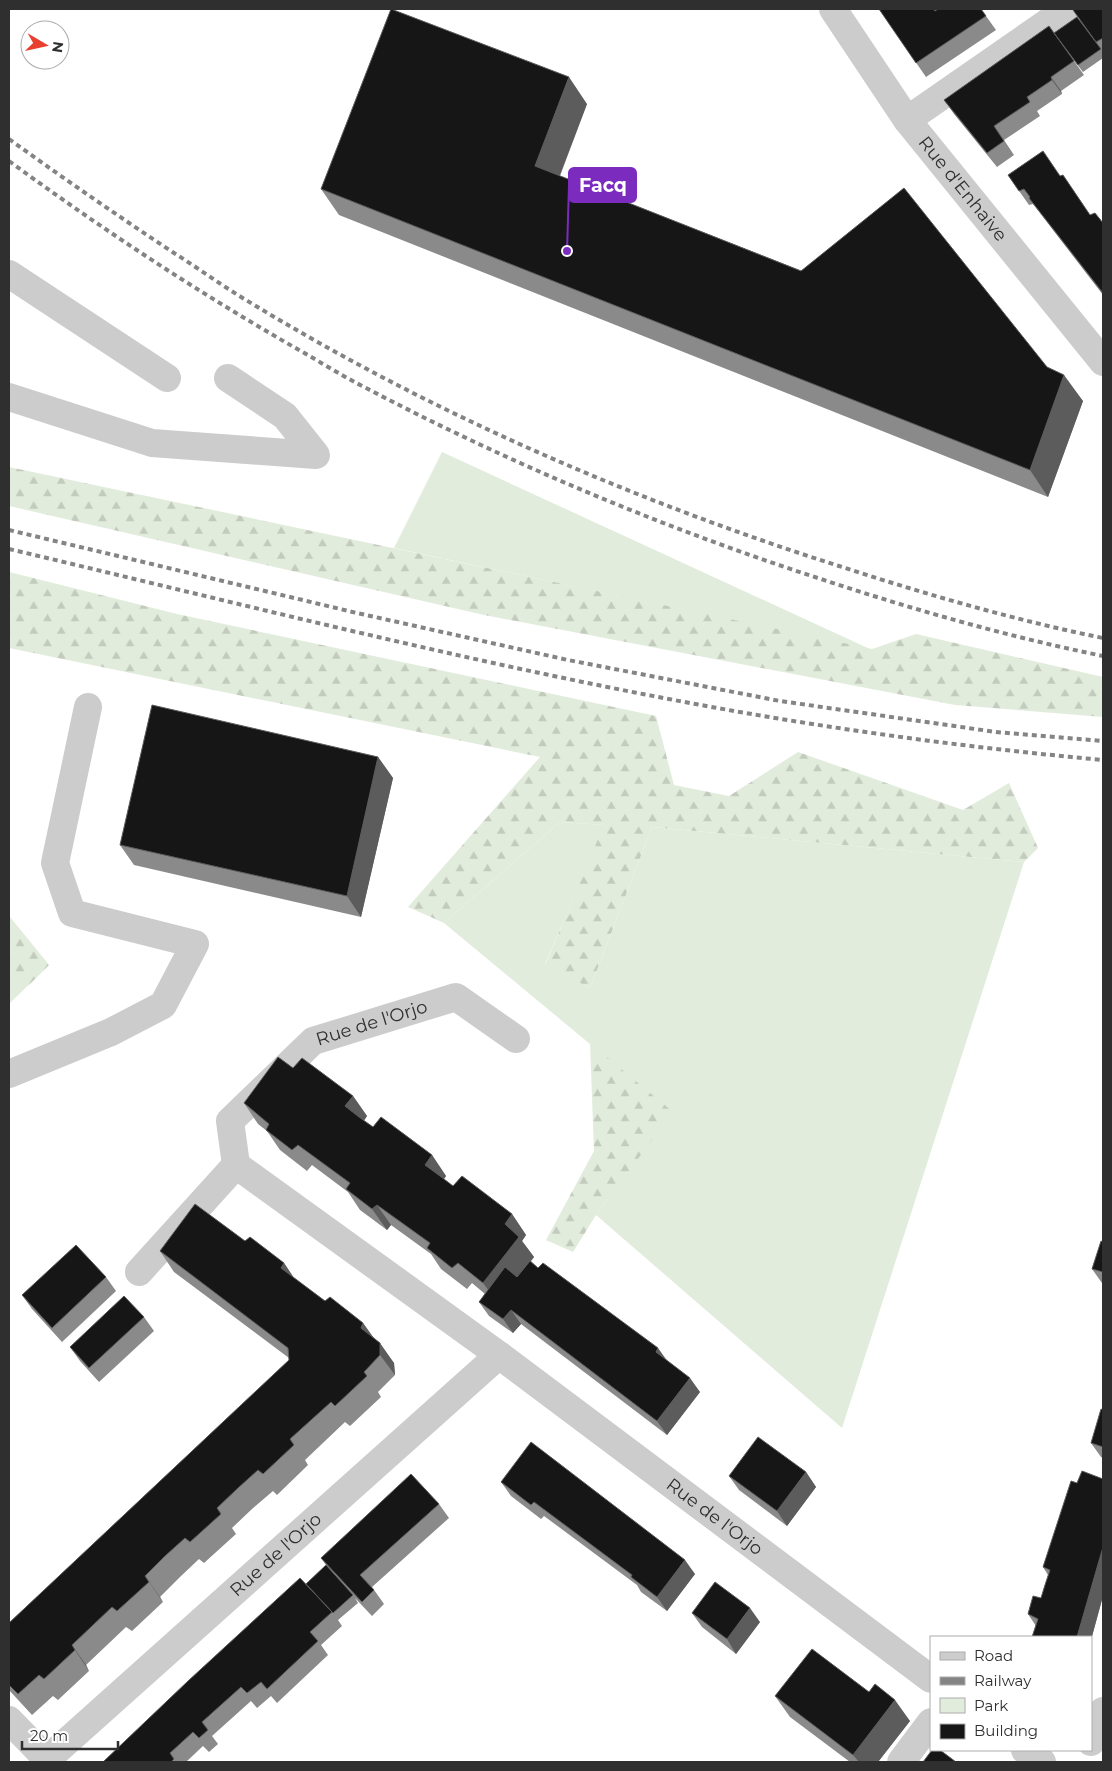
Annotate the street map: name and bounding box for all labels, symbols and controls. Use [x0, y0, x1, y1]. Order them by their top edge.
north arrow [20, 20, 70, 70]
text: N [48, 40, 68, 54]
street label: Rue d'Enhaive [914, 132, 1012, 246]
callout: Facq [569, 168, 636, 202]
text: Facq [579, 174, 627, 197]
street label: Rue de l'Orjo [313, 996, 430, 1050]
street label: Rue de l'Orjo [662, 1473, 767, 1560]
street label: Rue de l'Orjo [226, 1508, 326, 1601]
legend [930, 1636, 1092, 1751]
text: Road [974, 1646, 1013, 1665]
text: Railway [974, 1671, 1032, 1690]
text: Park [974, 1696, 1008, 1715]
scale bar [22, 1718, 119, 1750]
text: Building [974, 1721, 1038, 1740]
text: 20 m [30, 1726, 68, 1745]

